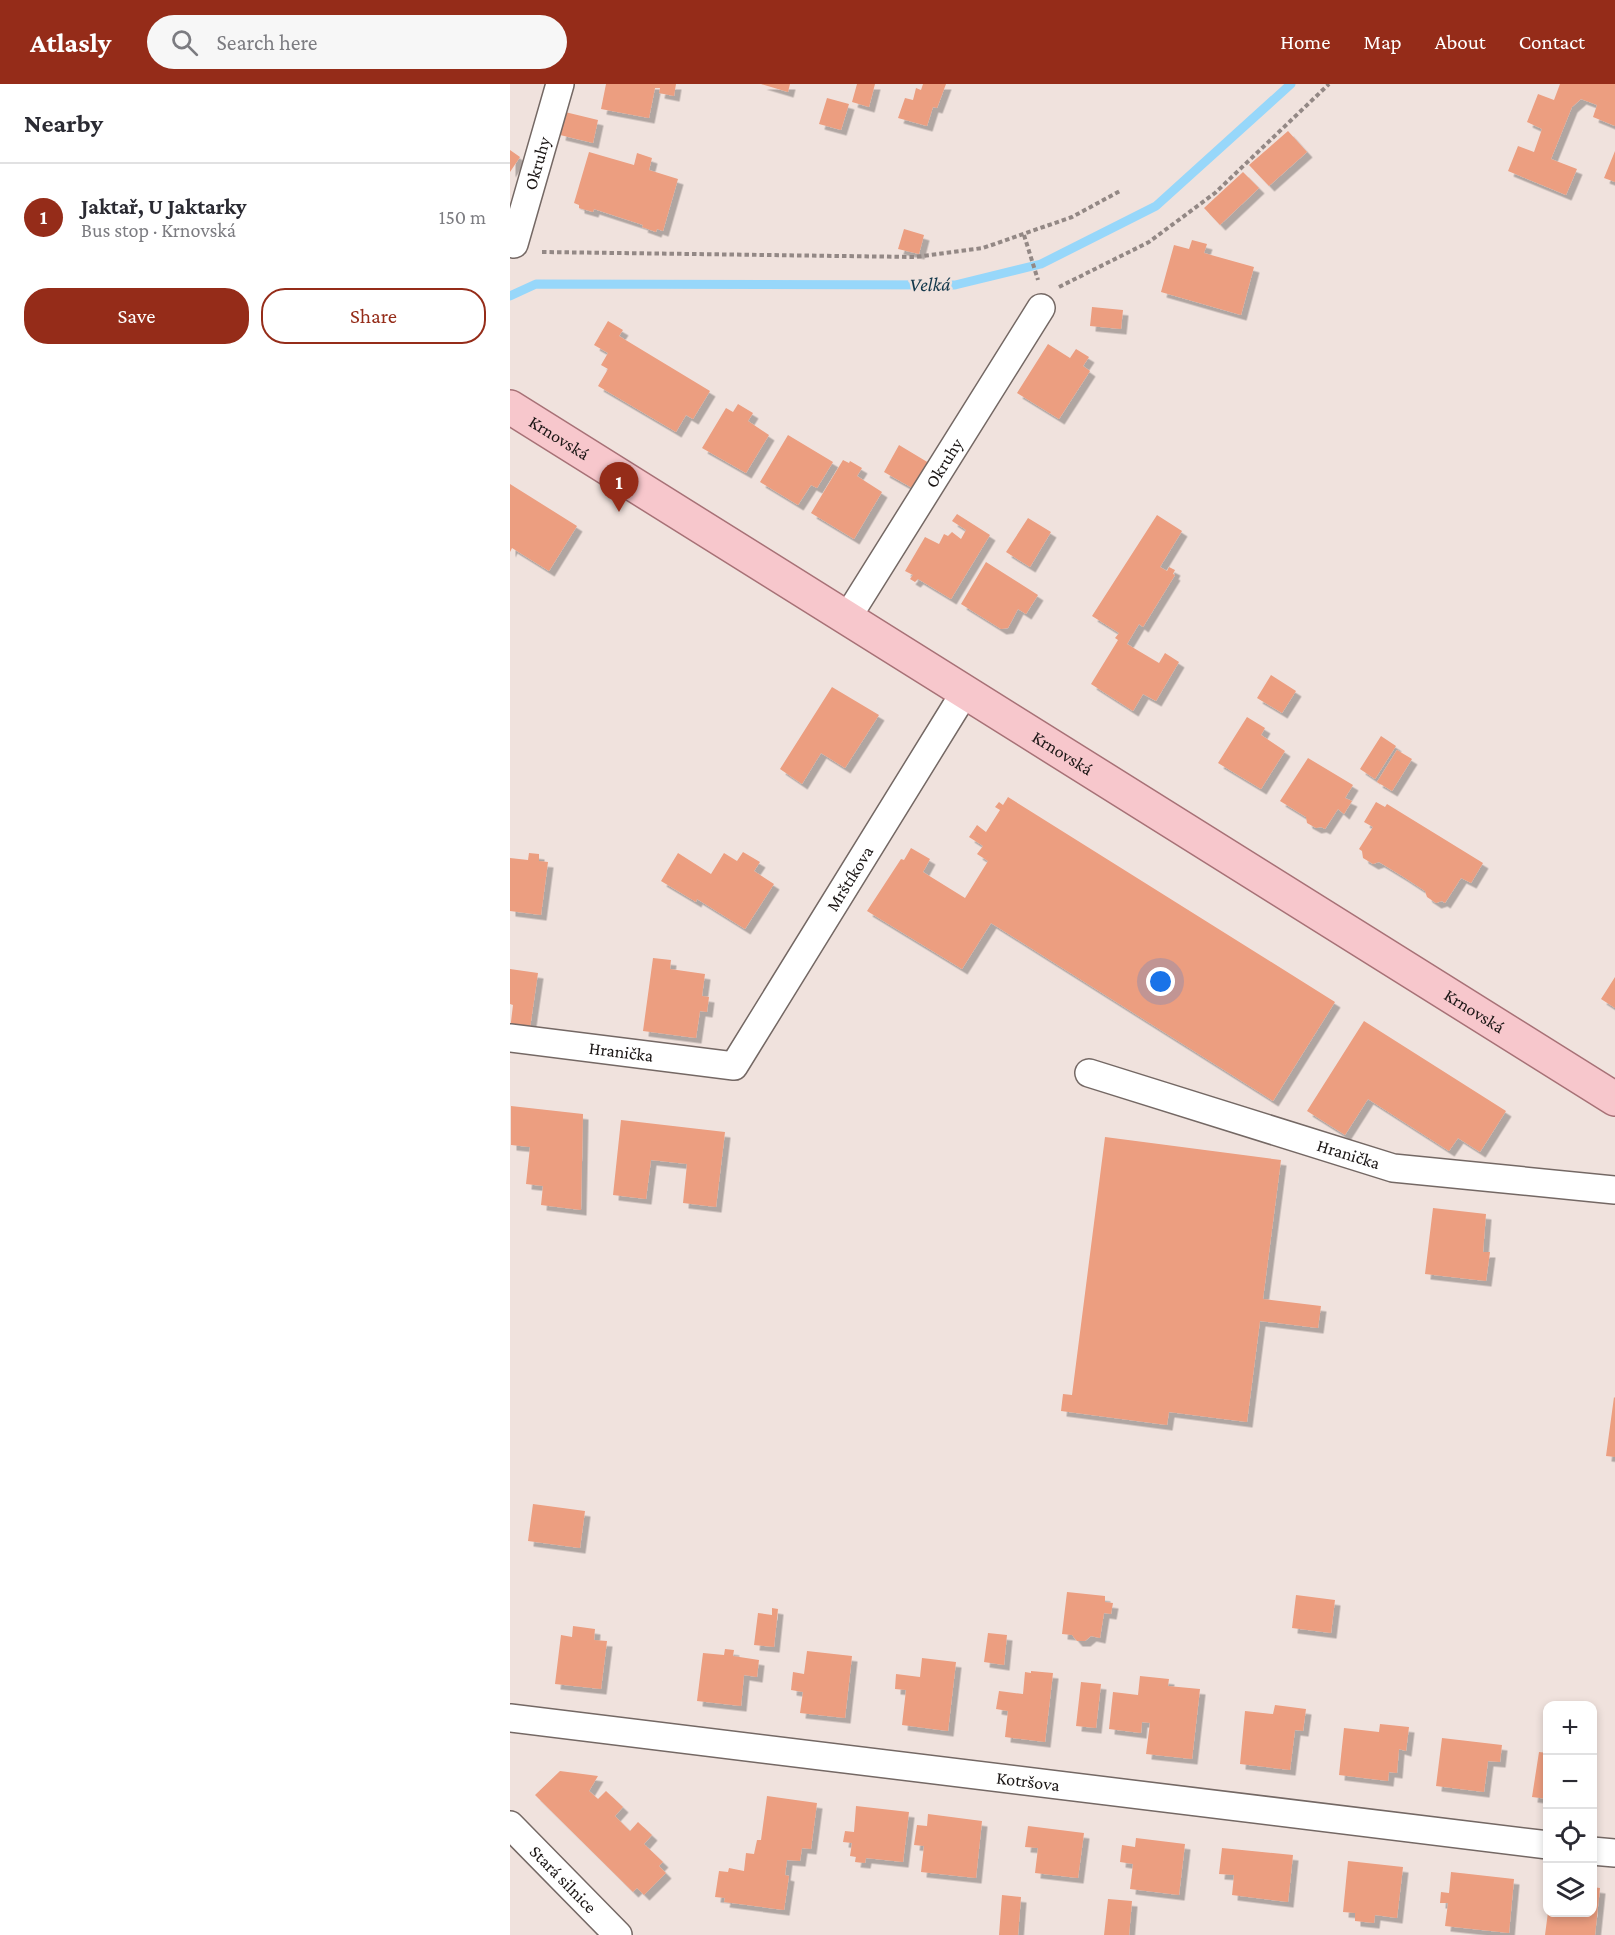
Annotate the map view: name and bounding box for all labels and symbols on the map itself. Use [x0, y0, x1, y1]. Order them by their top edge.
street label: Okruhy [520, 134, 555, 192]
water label: Velká [909, 273, 951, 295]
street label: Krnovská [525, 411, 593, 464]
street label: Okruhy [921, 434, 967, 491]
pin: 1 [600, 462, 638, 512]
street label: Krnovská [1029, 727, 1096, 779]
street label: Mrštíkova [822, 842, 877, 915]
your location [1146, 967, 1175, 996]
street label: Krnovská [1441, 985, 1508, 1037]
street label: Hranička [588, 1038, 655, 1066]
street label: Hranička [1315, 1135, 1383, 1173]
street label: Kotršova [995, 1768, 1061, 1795]
street label: Stará silnice [526, 1841, 601, 1917]

